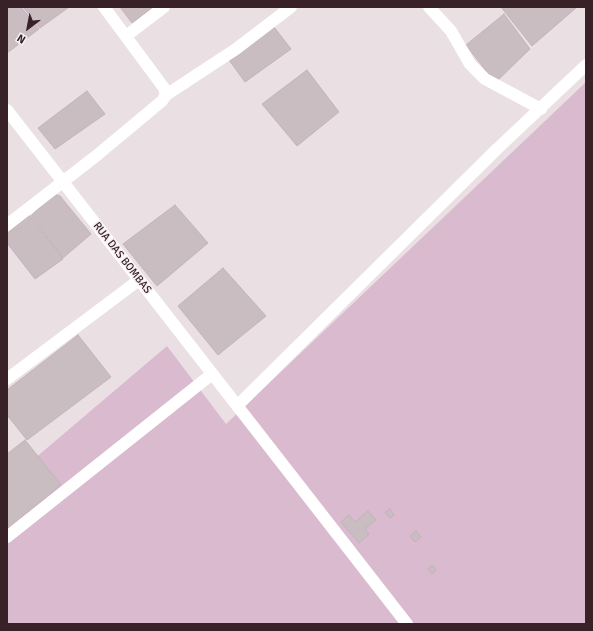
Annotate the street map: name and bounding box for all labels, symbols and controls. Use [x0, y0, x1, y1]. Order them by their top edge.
north arrow [8, 8, 48, 48]
text: N [15, 31, 28, 46]
street label: RUA DAS BOMBAS [90, 220, 154, 296]

